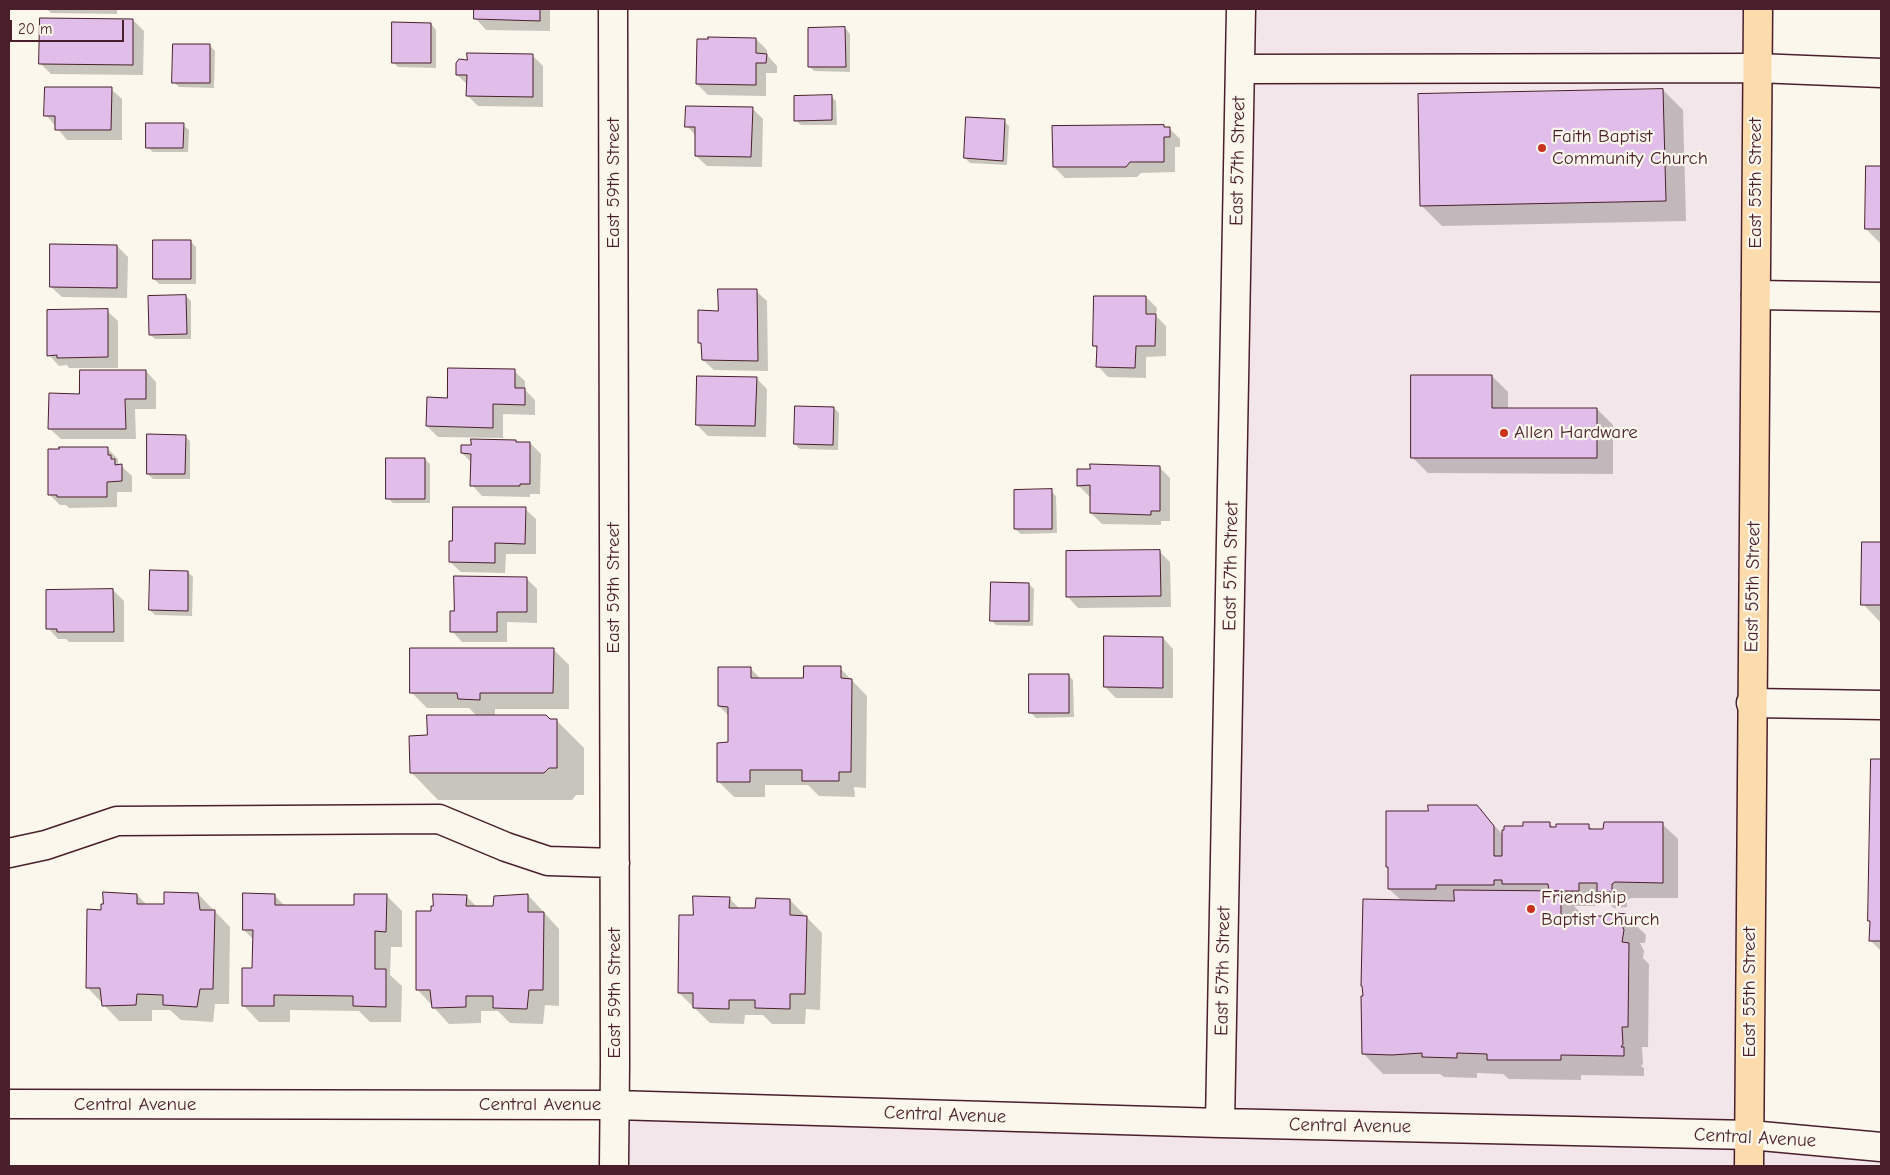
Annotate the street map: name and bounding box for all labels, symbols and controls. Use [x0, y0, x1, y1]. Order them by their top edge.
scale bar [12, 10, 126, 42]
text: 20 m [18, 20, 52, 38]
street label: East 57th Street [1225, 96, 1251, 226]
street label: East 55th Street [1745, 117, 1767, 249]
street label: East 59th Street [603, 118, 625, 248]
place label: Faith Baptist Community Church [1552, 126, 1708, 170]
marker: Faith Baptist Community Church [1536, 142, 1548, 154]
place label: Allen Hardware [1514, 422, 1638, 444]
marker: Allen Hardware [1498, 427, 1510, 439]
street label: East 57th Street [1218, 501, 1244, 631]
street label: East 55th Street [1740, 521, 1766, 653]
street label: East 59th Street [603, 523, 625, 653]
place label: Friendship Baptist Church [1541, 887, 1660, 931]
marker: Friendship Baptist Church [1525, 903, 1537, 915]
street label: East 57th Street [1210, 906, 1236, 1036]
street label: East 55th Street [1739, 926, 1761, 1058]
street label: East 59th Street [604, 928, 626, 1058]
street label: Central Avenue [74, 1094, 196, 1116]
street label: Central Avenue [479, 1094, 601, 1116]
street label: Central Avenue [883, 1101, 1007, 1129]
street label: Central Avenue [1289, 1114, 1411, 1138]
street label: Central Avenue [1693, 1123, 1817, 1153]

